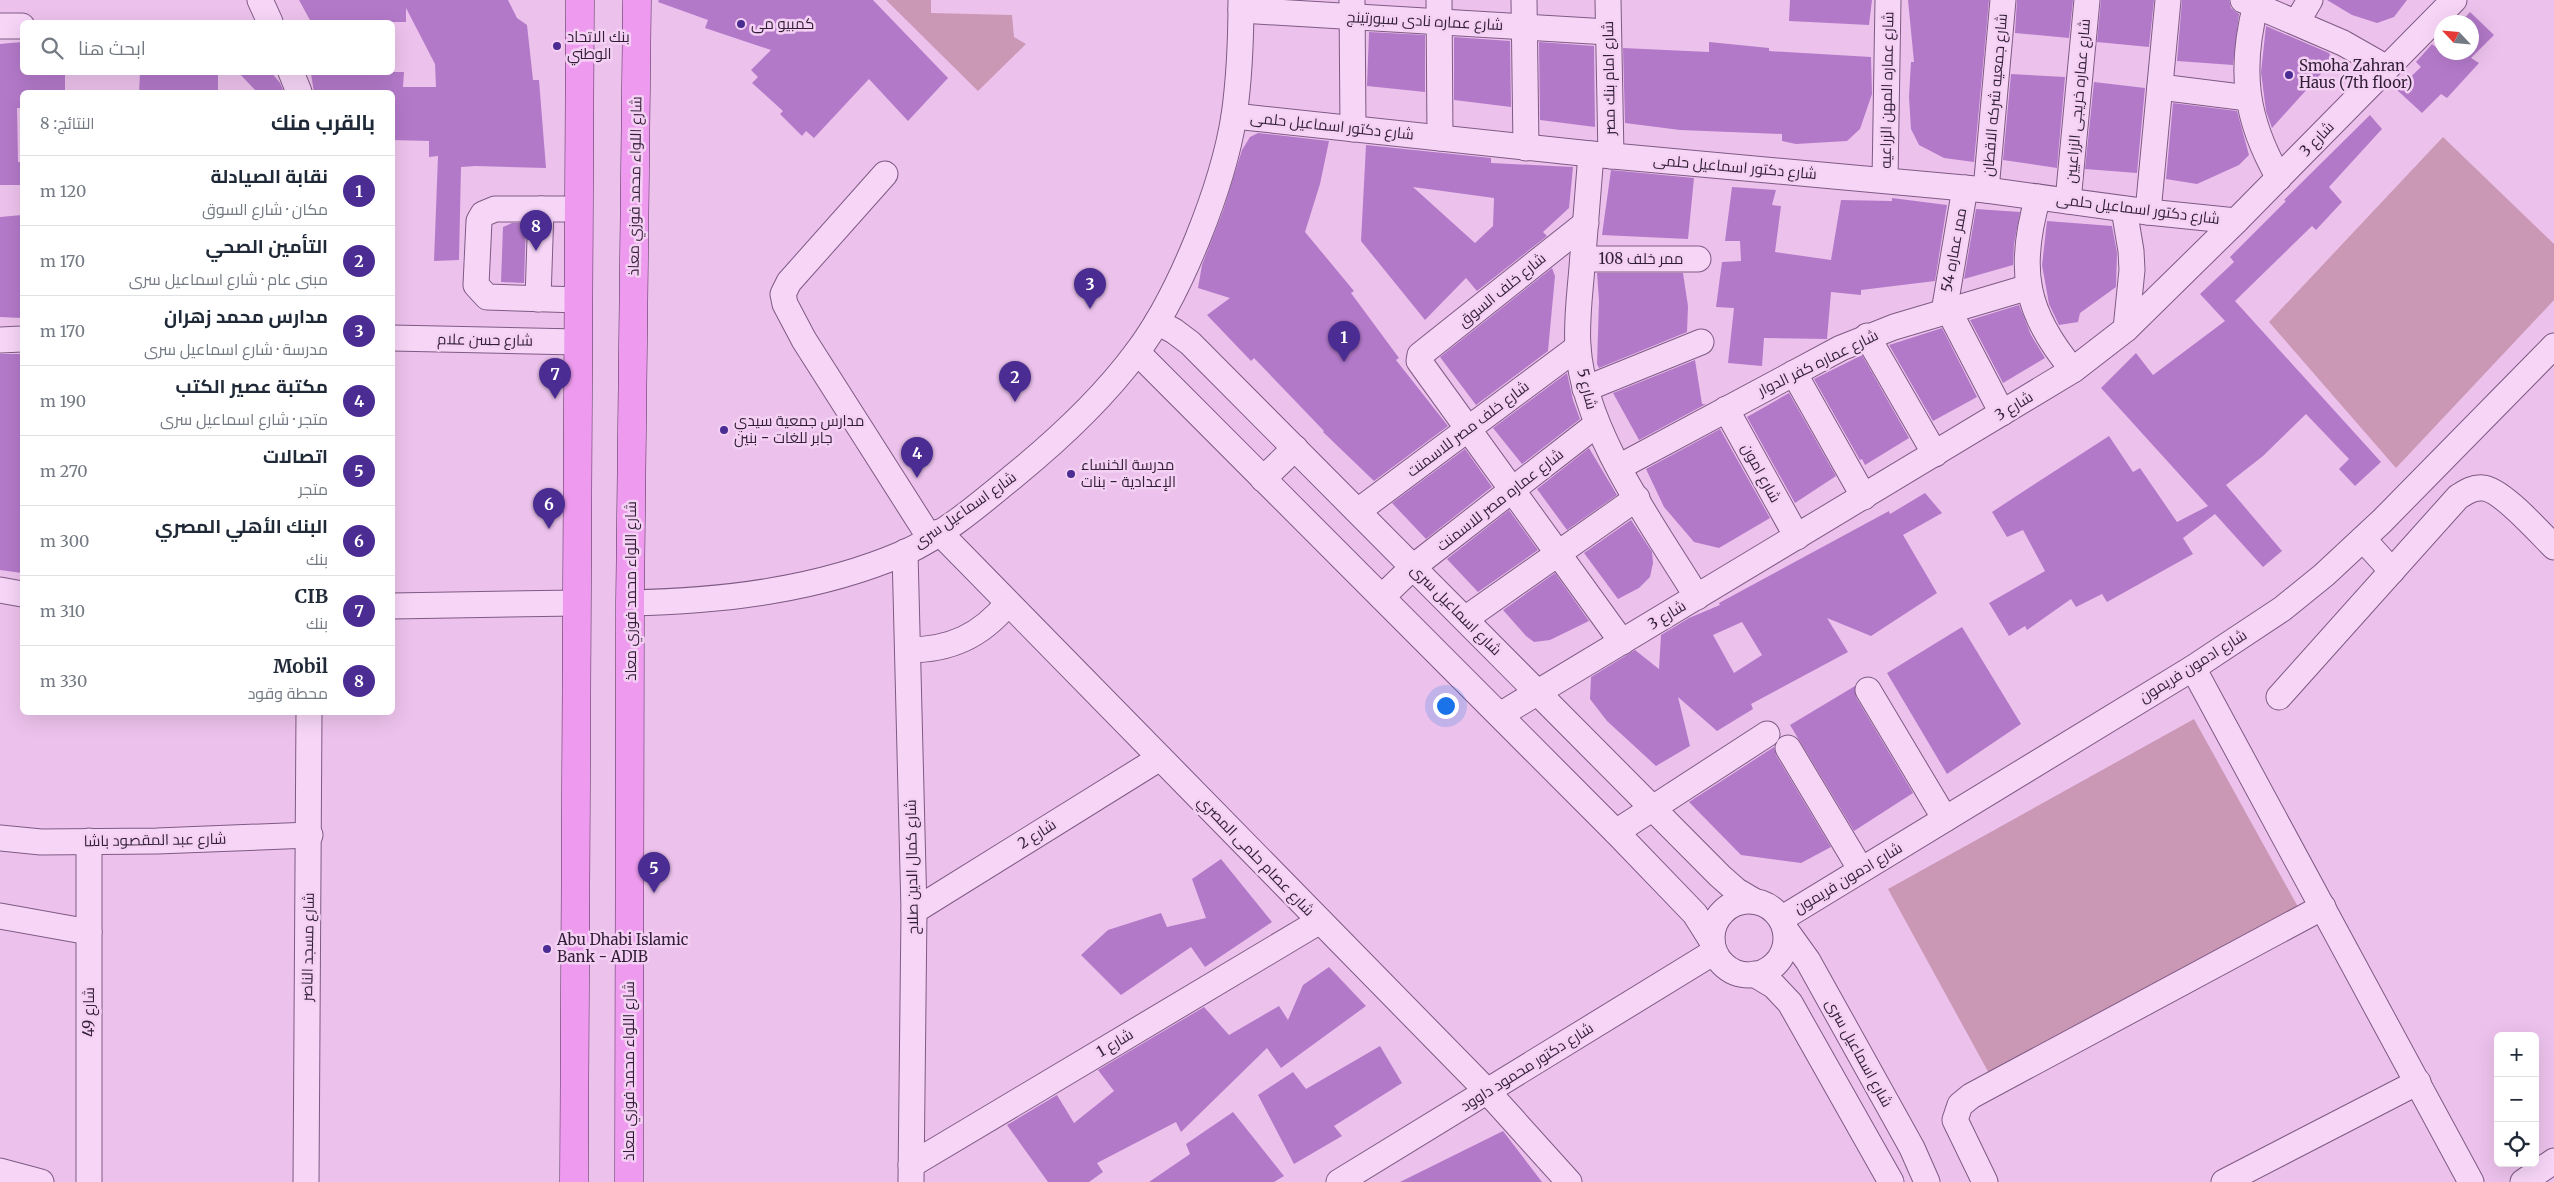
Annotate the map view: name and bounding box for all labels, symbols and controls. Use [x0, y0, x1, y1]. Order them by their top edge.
street label: شارع عماره نادى سبورتينج [1346, 7, 1504, 36]
street label: شارع عماره المهن الزراعيه [1876, 11, 1899, 169]
street label: شارع جمعيه شركه الاقطان [1978, 12, 2013, 178]
place label: كمبيو مى [751, 14, 814, 34]
north arrow [2434, 15, 2479, 60]
marker: كمبيو مى [735, 18, 747, 30]
street label: شارع عماره خريجى الزراعيين [2061, 18, 2096, 184]
search box [20, 20, 395, 75]
street label: شارع امام بنك مصر [1598, 21, 1621, 136]
place label: بنك الاتحاد الوطني [567, 27, 630, 66]
icon: search [38, 34, 66, 62]
text: ابحث هنا [78, 36, 146, 60]
marker: بنك الاتحاد الوطني [551, 40, 563, 52]
place label: Smoha Zahran Haus (7th floor) [2299, 56, 2412, 92]
marker: Smoha Zahran Haus (7th floor) [2283, 69, 2295, 81]
street label: شارع اللواء محمد فوزي معاذ [623, 96, 649, 276]
street label: شارع دكتور اسماعيل حلمى [1249, 107, 1415, 146]
text: بالقرب منك [271, 109, 375, 136]
text: النتائج: 8 [40, 113, 95, 133]
street label: شارع 3 [2295, 117, 2339, 161]
street label: شارع دكتور اسماعيل حلمى [1652, 150, 1818, 185]
text: نقابة الصيادلة [211, 164, 328, 188]
text: 120 m [40, 181, 86, 201]
text: 1 [355, 181, 363, 201]
street label: شارع دكتور اسماعيل حلمى [2055, 189, 2221, 230]
text: مكان · شارع السوق [202, 199, 328, 219]
street label: ممر عماره 54 [1937, 206, 1970, 294]
pin: 8 [520, 210, 552, 251]
text: التأمين الصحي [205, 234, 328, 258]
street label: شارع خلف السوق [1454, 248, 1551, 332]
street label: ممر خلف 108 [1599, 249, 1683, 268]
text: 170 m [40, 251, 85, 271]
text: 2 [354, 251, 364, 271]
pin: 3 [1074, 268, 1106, 309]
text: مبنى عام · شارع اسماعيل سرى [129, 269, 328, 289]
text: مدارس محمد زهران [164, 304, 328, 328]
text: 170 m [40, 321, 85, 341]
text: 3 [354, 321, 364, 341]
pin: 1 [1328, 321, 1360, 362]
street label: شارع عماره كفر الدوار [1754, 325, 1882, 402]
street label: شارع حسن علام [437, 329, 533, 352]
text: مدرسة · شارع اسماعيل سرى [144, 339, 328, 359]
pin: 7 [539, 358, 571, 399]
pin: 2 [999, 361, 1031, 402]
street label: شارع 5 [1571, 366, 1602, 412]
text: مكتبة عصير الكتب [176, 374, 328, 398]
street label: شارع خلف مصر للاسمنت [1403, 376, 1534, 482]
street label: شارع 3 [1991, 387, 2037, 426]
text: 190 m [40, 391, 86, 411]
text: 4 [354, 391, 364, 411]
text: متجر · شارع اسماعيل سرى [160, 409, 328, 429]
place label: مدارس جمعية سيدي جابر للغات - بنين [734, 411, 864, 448]
marker: مدارس جمعية سيدي جابر للغات - بنين [718, 424, 730, 436]
pin: 4 [901, 437, 933, 478]
street label: شارع امون [1736, 440, 1785, 507]
text: اتصالات [263, 444, 328, 468]
street label: شارع عماره مصر للاسمنت [1433, 444, 1568, 557]
place label: مدرسة الخنساء الإعدادية - بنات [1081, 455, 1176, 491]
text: 270 m [40, 461, 88, 481]
text: 5 [354, 461, 364, 481]
street label: شارع اسماعيل سرى [910, 467, 1021, 554]
marker: مدرسة الخنساء الإعدادية - بنات [1065, 468, 1077, 480]
text: متجر [299, 479, 328, 499]
pin: 6 [533, 488, 565, 529]
street label: شارع اللواء محمد فوزي معاذ [621, 501, 643, 681]
text: البنك الأهلي المصري [155, 514, 328, 538]
text: 300 m [40, 531, 89, 551]
text: 6 [354, 531, 364, 551]
text: بنك [306, 549, 328, 569]
street label: شارع اسماعيل سرى [1405, 560, 1506, 661]
text: CIB [295, 584, 328, 608]
street label: شارع 3 [1644, 596, 1690, 635]
text: 310 m [40, 601, 85, 621]
text: 7 [354, 601, 364, 621]
text: بنك [306, 613, 328, 633]
street label: شارع ادمون فريمون [2135, 625, 2251, 708]
text: Mobil [273, 654, 328, 678]
text: 330 m [40, 671, 87, 691]
text: 8 [354, 671, 364, 691]
text: محطة وقود [248, 683, 328, 703]
your location [1433, 693, 1459, 719]
street label: شارع عصام حلمى المصري [1192, 791, 1319, 922]
street label: شارع كمال الدين صلاح [901, 799, 924, 935]
street label: شارع 2 [1014, 815, 1060, 854]
street label: شارع عبد المقصود باشا [83, 829, 227, 852]
street label: شارع ادمون فريمون [1790, 838, 1907, 919]
pin: 5 [638, 852, 670, 893]
street label: شارع مسجد الناصر [297, 892, 320, 1003]
place label: Abu Dhabi Islamic Bank - ADIB [556, 930, 689, 966]
marker: Abu Dhabi Islamic Bank - ADIB [541, 943, 553, 955]
street label: شارع اللواء محمد فوزي معاذ [619, 981, 641, 1161]
street label: شارع 49 [79, 987, 100, 1037]
street label: شارع اسماعيل سرى [1820, 995, 1897, 1111]
street label: شارع دكتور محمود داوود [1457, 1018, 1598, 1117]
street label: شارع 1 [1093, 1024, 1138, 1063]
map controls [2494, 1032, 2539, 1167]
button: + [2494, 1032, 2539, 1077]
button: − [2494, 1077, 2539, 1122]
button: locate [2494, 1122, 2539, 1167]

